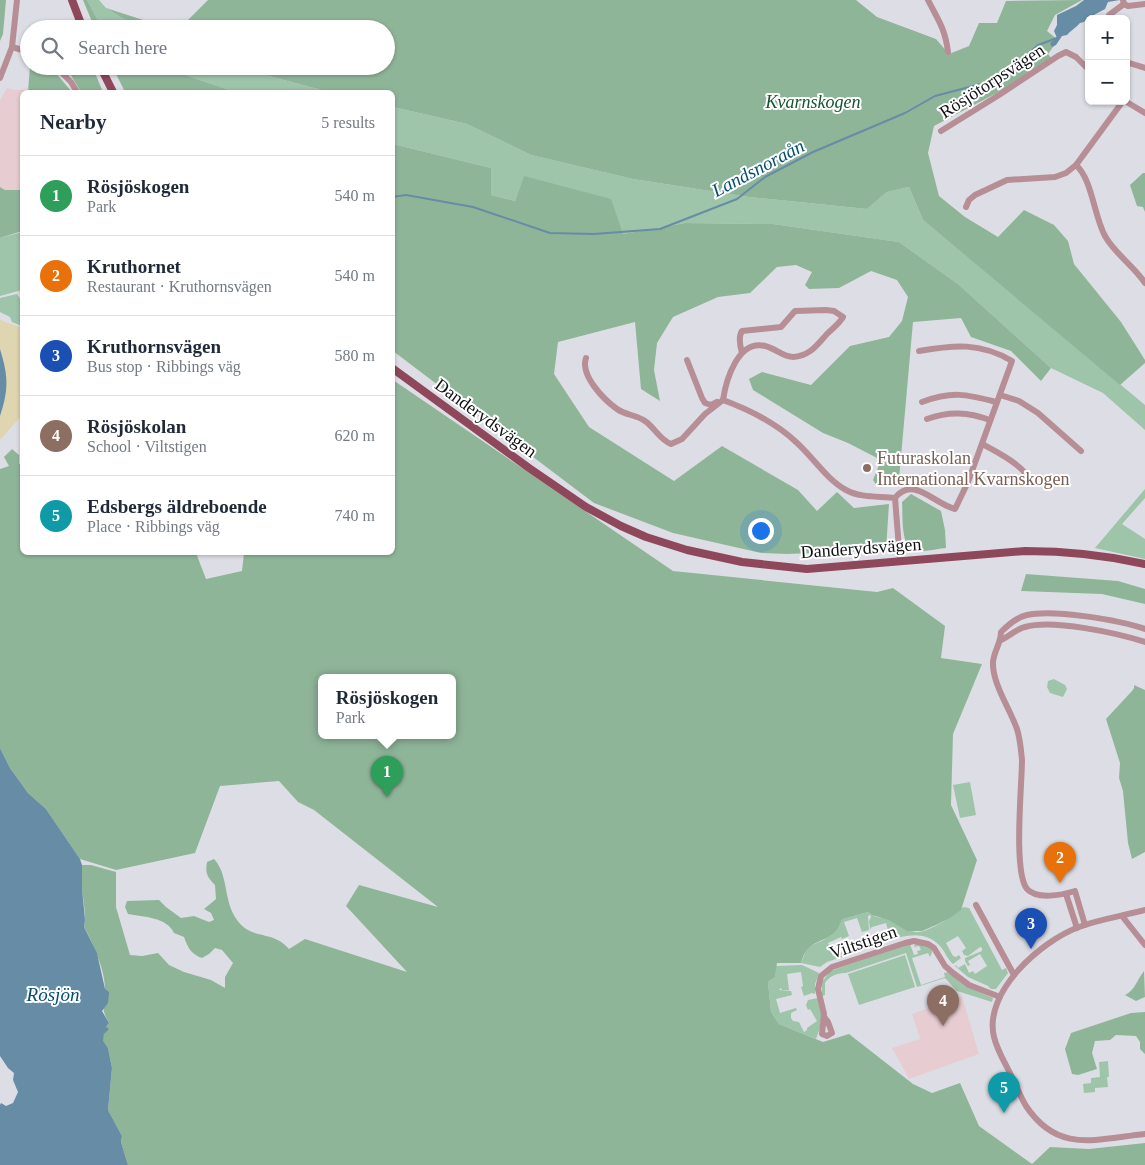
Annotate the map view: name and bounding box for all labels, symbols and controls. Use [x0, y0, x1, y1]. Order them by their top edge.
map controls [1085, 15, 1130, 105]
button: + [1085, 15, 1130, 60]
search box [20, 20, 395, 75]
icon: search [38, 34, 66, 62]
text: Search here [78, 37, 167, 58]
street label: Rösjötorpsvägen [936, 40, 1048, 122]
button: − [1085, 60, 1130, 105]
park label: Kvarnskogen [765, 92, 860, 112]
text: Nearby [40, 110, 107, 134]
text: 5 results [321, 114, 375, 131]
water label: Landsnoraån [707, 135, 808, 202]
text: Rösjöskogen [87, 176, 189, 197]
text: 1 [52, 187, 60, 204]
text: 540 m [335, 187, 375, 204]
text: Park [87, 198, 116, 215]
text: Kruthornet [87, 256, 181, 277]
text: 2 [52, 267, 60, 284]
text: 540 m [335, 267, 375, 284]
text: Restaurant · Kruthornsvägen [87, 278, 272, 295]
text: Kruthornsvägen [87, 336, 221, 357]
text: 3 [52, 347, 60, 364]
text: 580 m [335, 347, 375, 364]
text: Bus stop · Ribbings väg [87, 358, 241, 375]
street label: Danderydsvägen [431, 374, 541, 462]
text: Rösjöskolan [87, 416, 186, 437]
text: 4 [52, 427, 60, 444]
text: 620 m [335, 427, 375, 444]
text: School · Viltstigen [87, 438, 207, 455]
place label: Futuraskolan International Kvarnskogen [877, 448, 1069, 489]
marker: Futuraskolan International Kvarnskogen [861, 462, 873, 474]
text: Edsbergs äldreboende [87, 496, 267, 517]
text: 5 [52, 507, 60, 524]
text: 740 m [335, 507, 375, 524]
text: Place · Ribbings väg [87, 518, 220, 535]
your location [748, 518, 774, 544]
street label: Danderydsvägen [800, 534, 922, 562]
popup [318, 674, 456, 739]
text: Rösjöskogen [336, 687, 438, 708]
text: Park [336, 709, 365, 726]
pin: 1 [371, 756, 403, 797]
pin: 2 [1044, 842, 1076, 883]
pin: 3 [1015, 908, 1047, 949]
street label: Viltstigen [827, 921, 899, 963]
water label: Rösjön [26, 984, 79, 1005]
pin: 4 [927, 985, 959, 1026]
pin: 5 [988, 1072, 1020, 1113]

